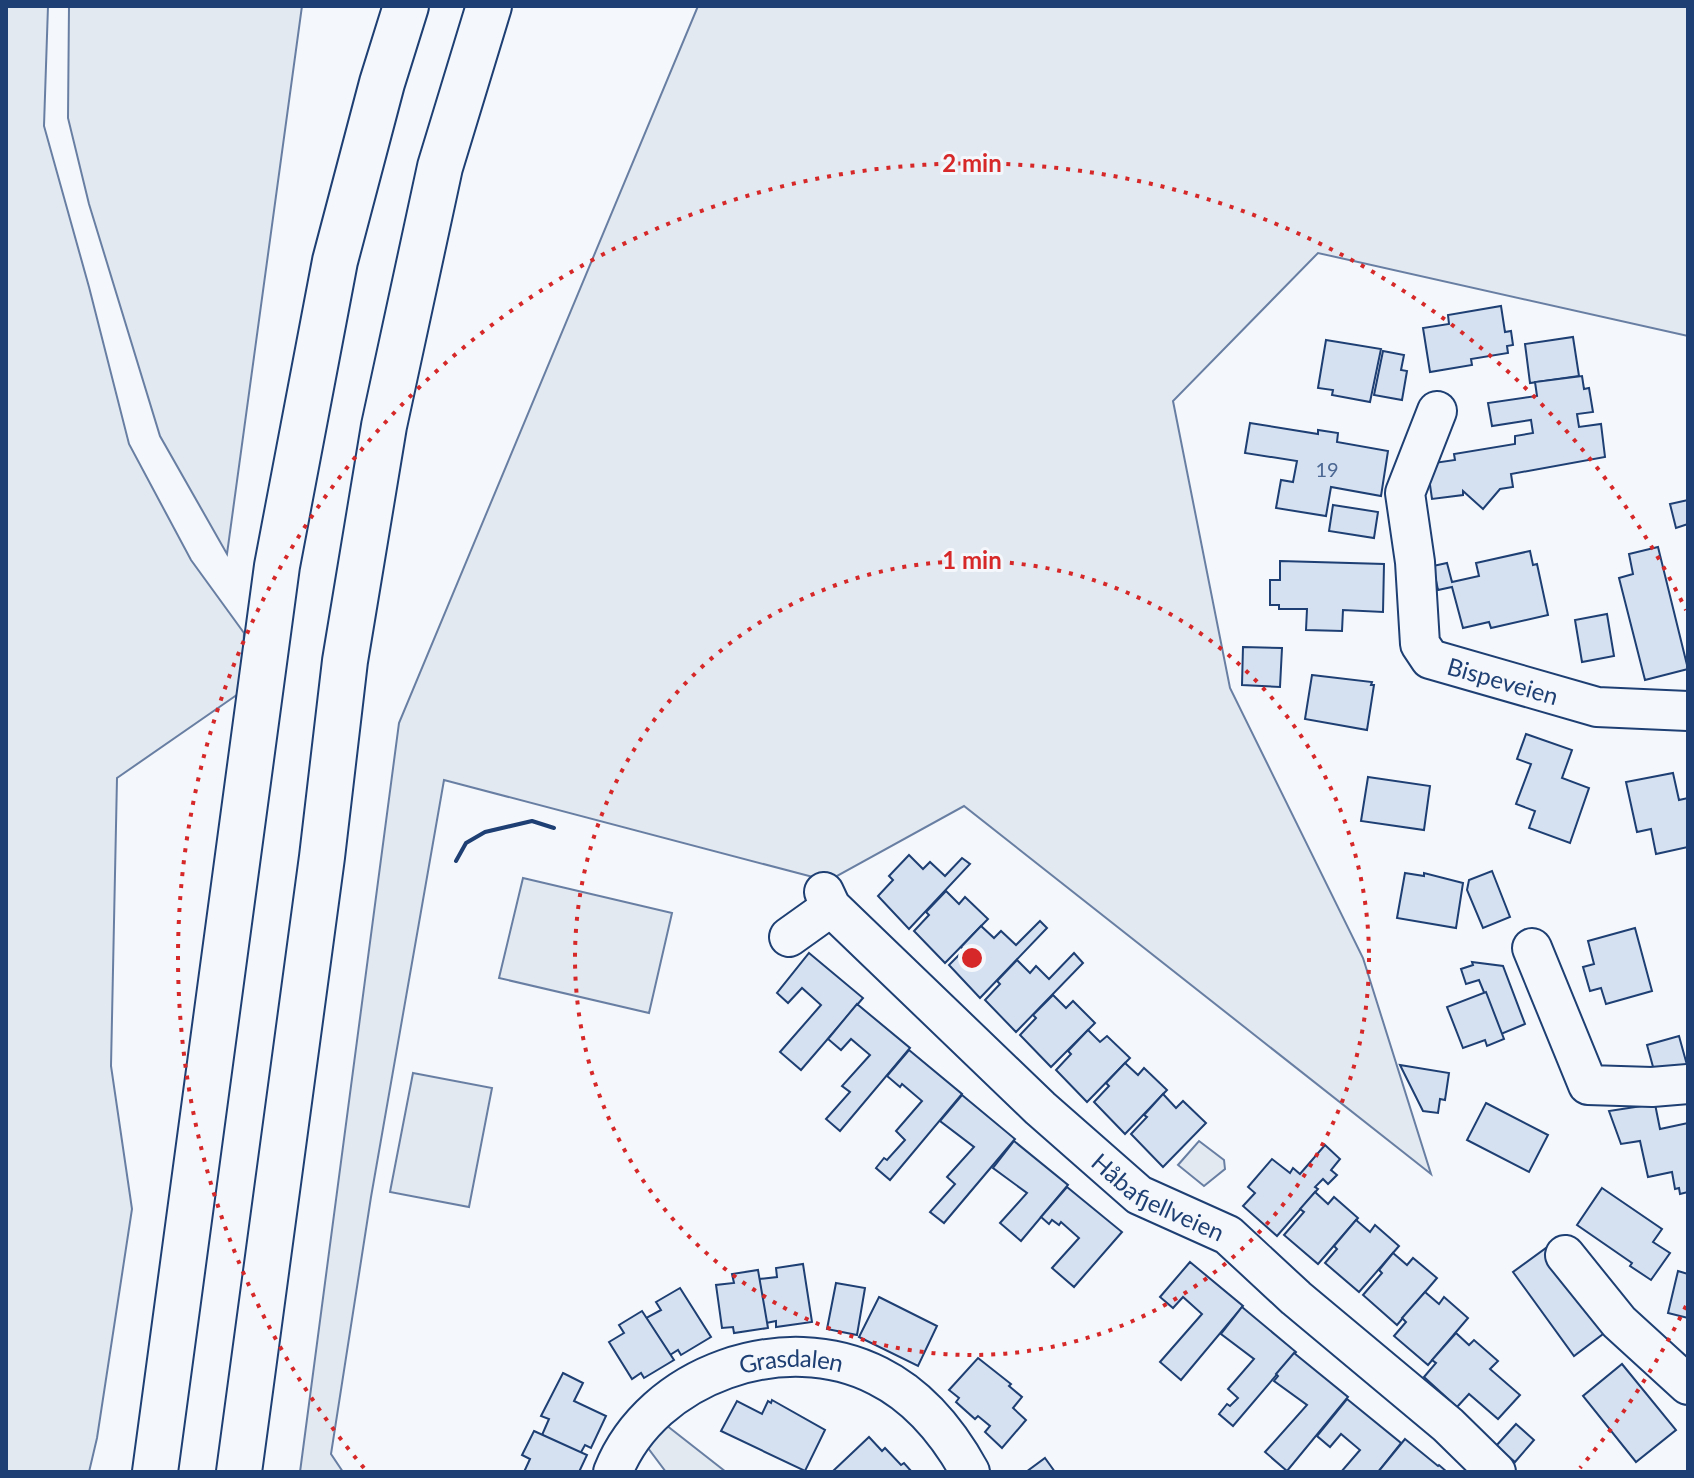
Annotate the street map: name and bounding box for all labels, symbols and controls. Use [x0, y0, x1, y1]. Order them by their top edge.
text: 2 min [942, 148, 1002, 177]
house number: 19 [1315, 457, 1339, 481]
text: 1 min [942, 545, 1002, 574]
street label: Bispeveien [1444, 650, 1562, 710]
centre of rings [958, 944, 986, 972]
street label: Håbafjellveien [1087, 1146, 1229, 1246]
street label: Grasdalen [736, 1342, 846, 1379]

